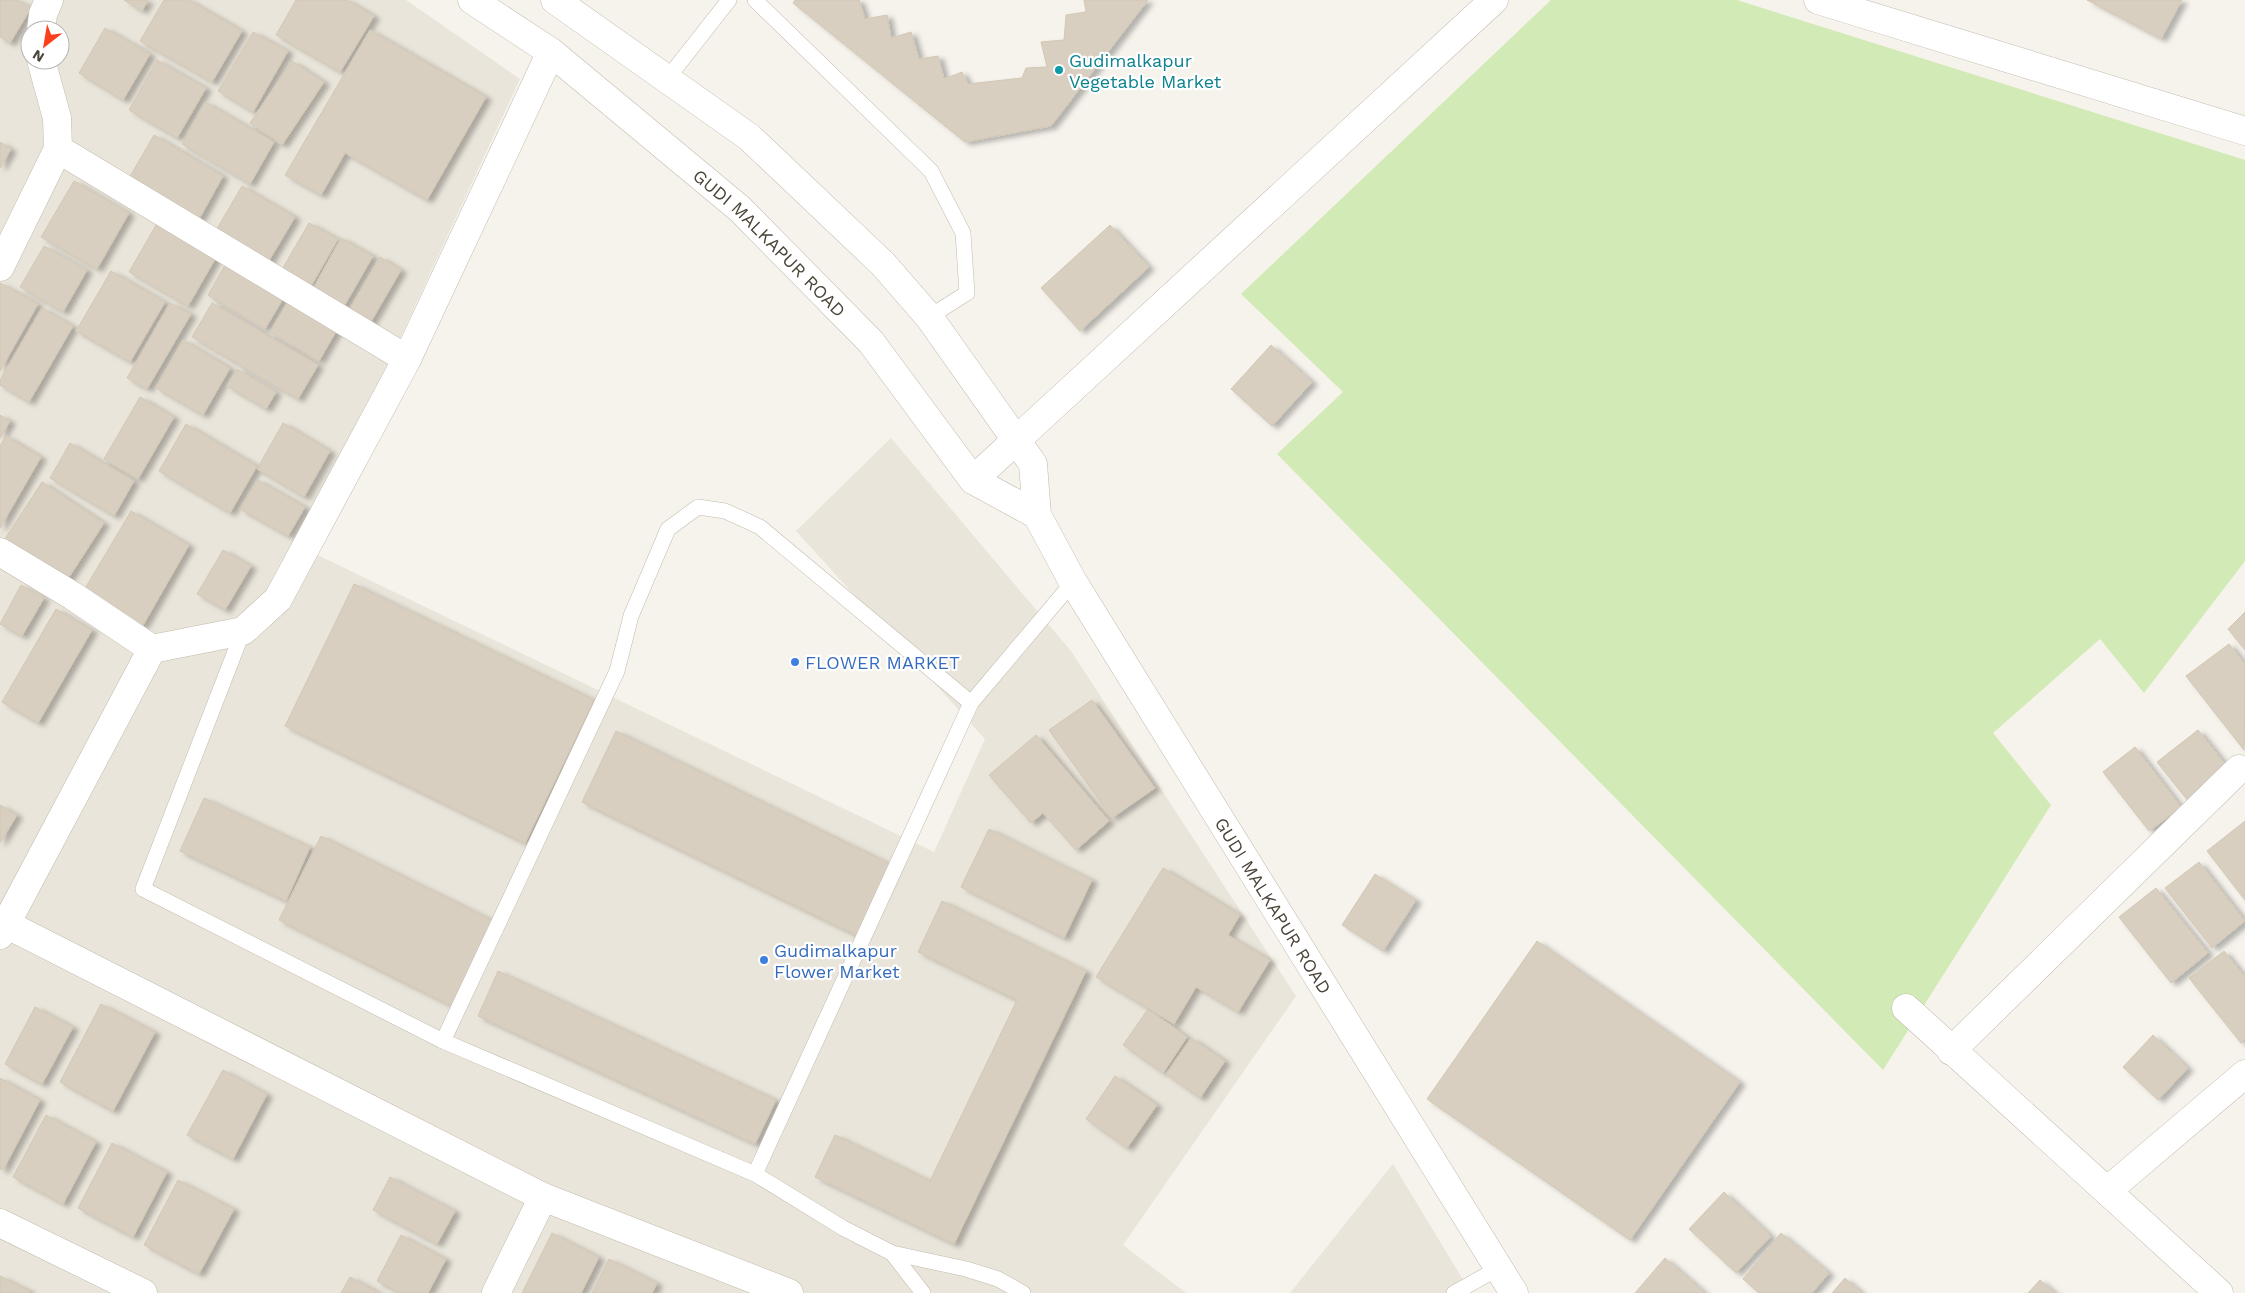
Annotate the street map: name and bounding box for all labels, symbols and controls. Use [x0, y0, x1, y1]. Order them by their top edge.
north arrow [20, 20, 70, 70]
text: N [30, 47, 47, 66]
place label: Gudimalkapur Vegetable Market [1069, 50, 1222, 92]
marker: Gudimalkapur Vegetable Market [1053, 64, 1065, 76]
street label: GUDI MALKAPUR ROAD [689, 164, 850, 321]
place label: FLOWER MARKET [805, 652, 960, 673]
marker: FLOWER MARKET [789, 656, 801, 668]
street label: GUDI MALKAPUR ROAD [1211, 813, 1336, 997]
place label: Gudimalkapur Flower Market [774, 940, 900, 982]
marker: Gudimalkapur Flower Market [758, 954, 770, 966]

